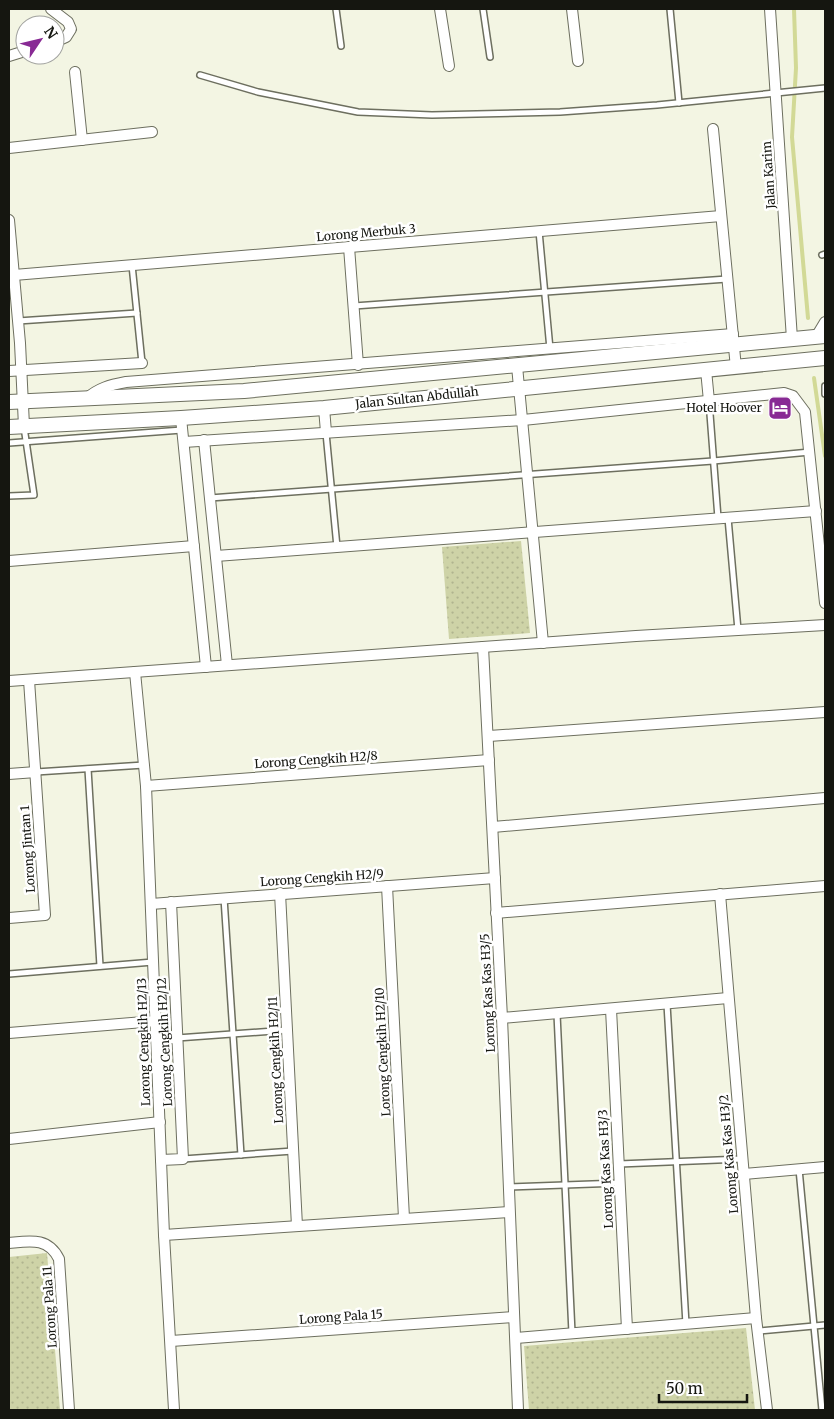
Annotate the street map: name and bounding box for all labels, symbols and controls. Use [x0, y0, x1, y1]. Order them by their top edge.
north arrow [15, 15, 65, 65]
text: N [40, 23, 61, 42]
street label: Jalan Karim [759, 141, 778, 210]
street label: Lorong Merbuk 3 [316, 221, 416, 244]
street label: Jalan Sultan Abdullah [354, 384, 479, 412]
hotel icon: Hotel Hoover [767, 395, 793, 421]
place label: Hotel Hoover [686, 400, 763, 415]
street label: Lorong Cengkih H2/8 [254, 748, 378, 771]
street label: Lorong Jintan 1 [17, 804, 38, 893]
street label: Lorong Cengkih H2/9 [260, 866, 384, 889]
street label: Lorong Kas Kas H3/5 [477, 933, 498, 1053]
street label: Lorong Cengkih H2/13 [134, 977, 153, 1107]
street label: Lorong Cengkih H2/12 [154, 977, 175, 1107]
street label: Lorong Cengkih H2/10 [372, 987, 393, 1117]
street label: Lorong Cengkih H2/11 [265, 996, 286, 1124]
street label: Lorong Kas Kas H3/2 [716, 1094, 741, 1214]
street label: Lorong Kas Kas H3/3 [595, 1109, 616, 1229]
street label: Lorong Pala 11 [39, 1265, 60, 1348]
street label: Lorong Pala 15 [299, 1306, 383, 1327]
scale bar [659, 1372, 746, 1404]
text: 50 m [666, 1379, 703, 1398]

